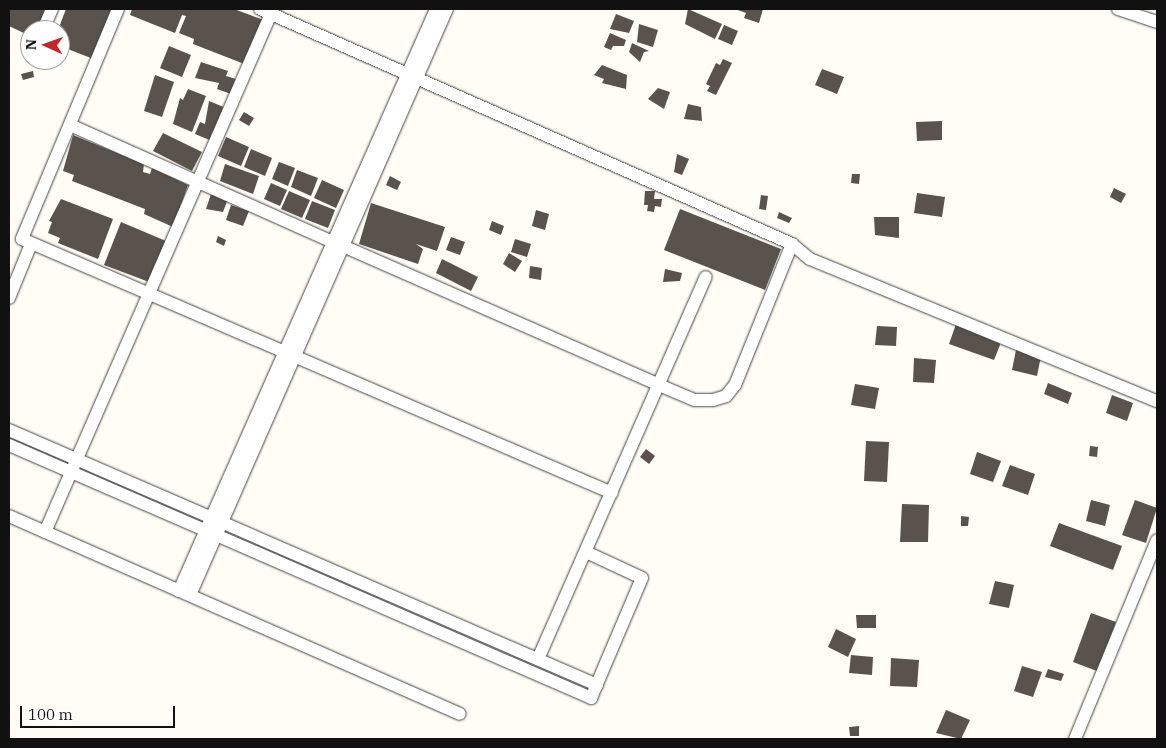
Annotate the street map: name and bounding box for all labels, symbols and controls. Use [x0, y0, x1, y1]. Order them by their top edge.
north arrow [20, 20, 70, 70]
text: N [22, 39, 40, 50]
scale bar [22, 696, 178, 728]
text: 100 m [28, 705, 73, 724]

